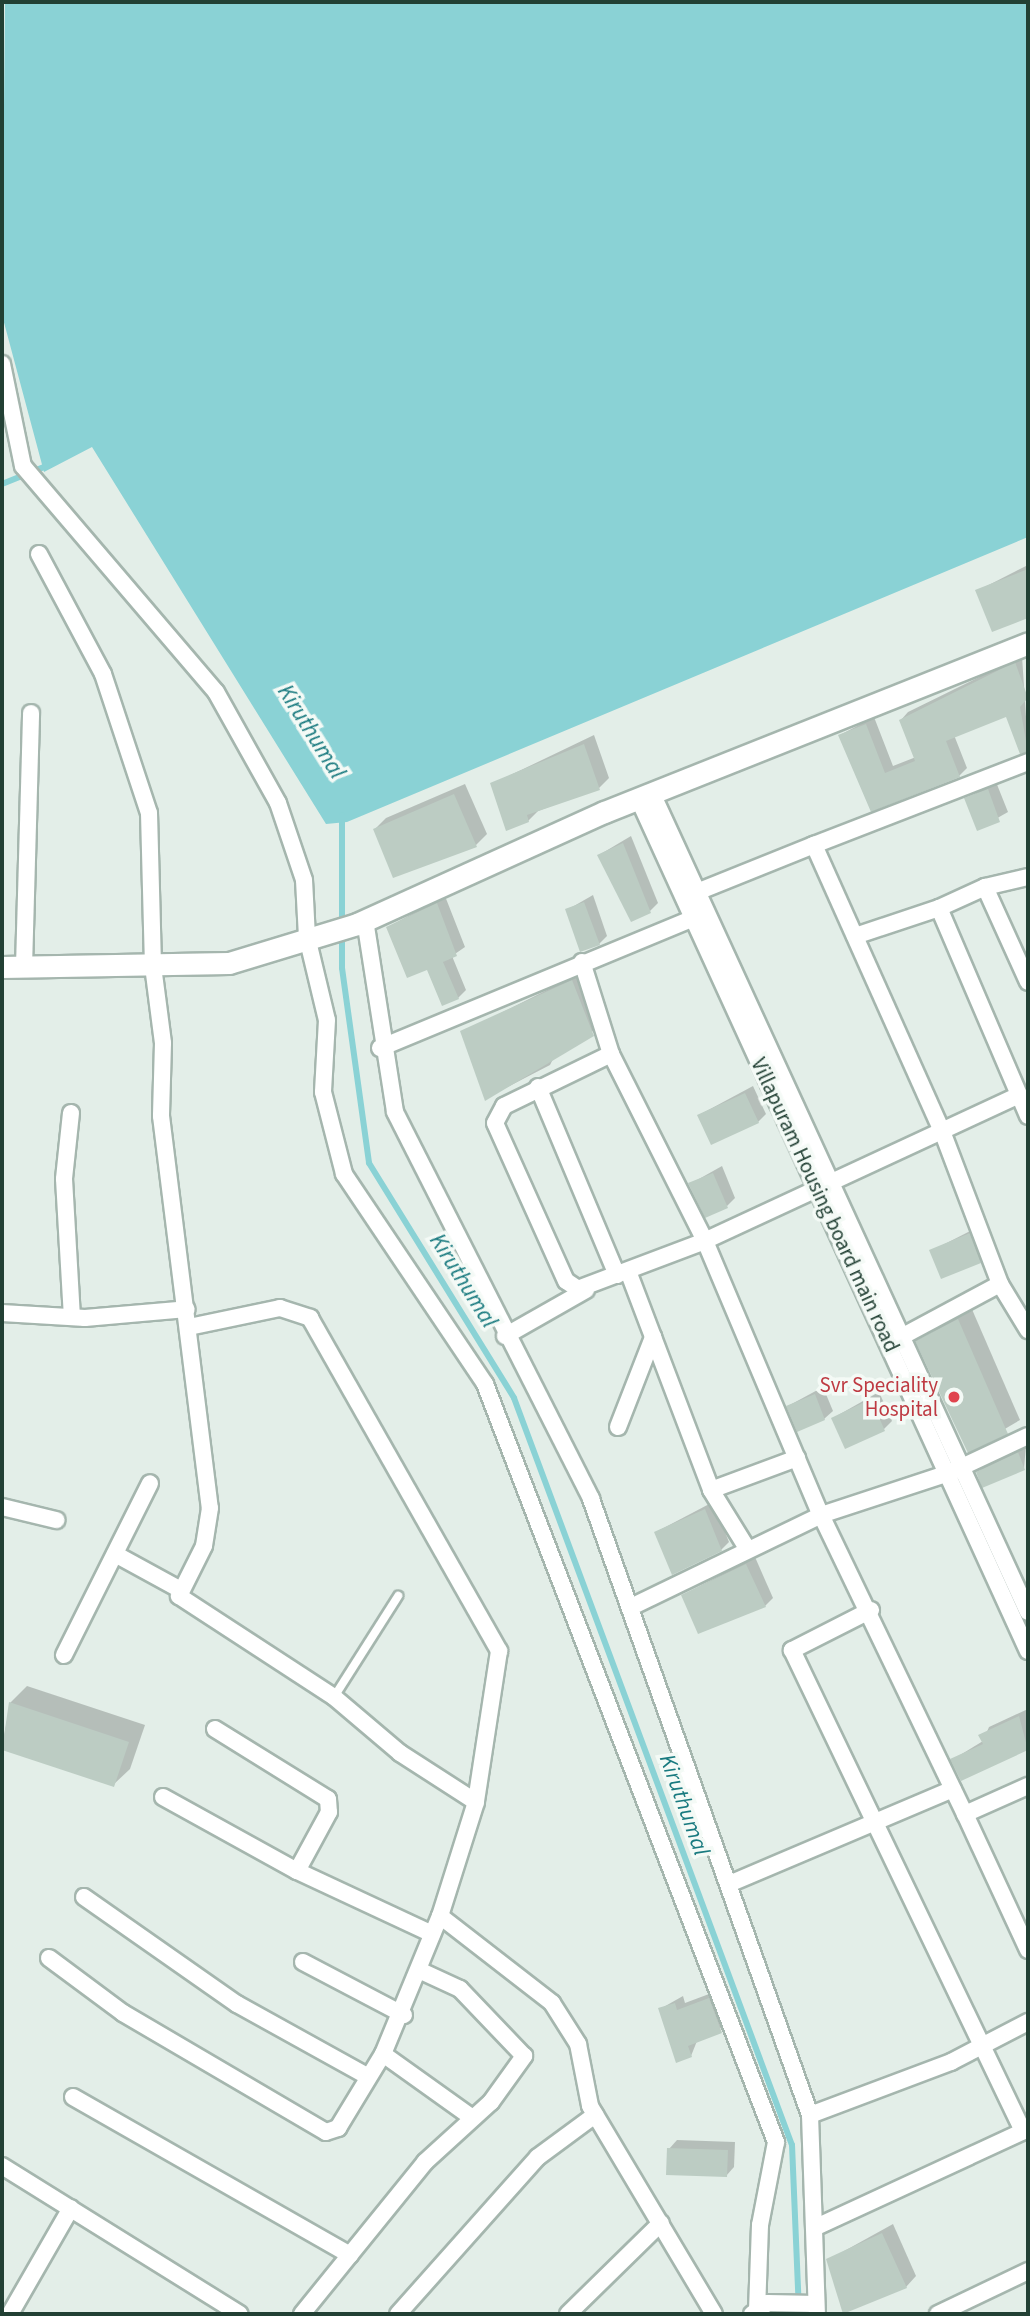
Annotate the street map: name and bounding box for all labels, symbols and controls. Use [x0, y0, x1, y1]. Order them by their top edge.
water label: Kiruthumal [271, 680, 351, 784]
street label: Villapuram Housing board main road [746, 1054, 904, 1356]
water label: Kiruthumal [423, 1229, 503, 1333]
place label: Svr Speciality Hospital [819, 1372, 938, 1422]
marker: Svr Speciality Hospital [944, 1387, 964, 1407]
water label: Kiruthumal [653, 1750, 715, 1860]

